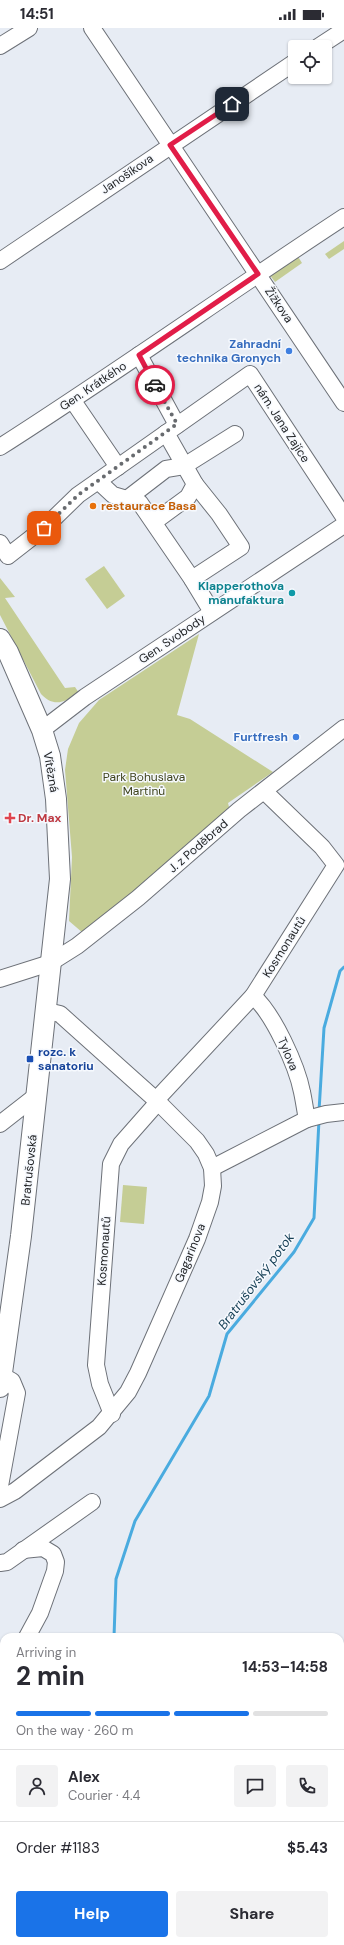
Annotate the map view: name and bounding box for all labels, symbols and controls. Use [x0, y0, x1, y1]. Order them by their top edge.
text: 14:51 [20, 4, 54, 24]
map controls [288, 40, 332, 84]
button: locate [288, 40, 332, 84]
pin [215, 87, 249, 121]
icon: home [221, 93, 243, 115]
street label: Janošíkova [98, 151, 156, 197]
street label: Žižkova [261, 284, 297, 326]
place label: Zahradní technika Gronych [177, 336, 282, 366]
marker: Zahradní technika Gronych [284, 346, 294, 356]
street label: Gen. Krátkého [56, 358, 130, 414]
courier [135, 365, 175, 405]
icon: car [144, 374, 166, 396]
street label: nám. Jana Zajíce [250, 380, 314, 466]
place label: restaurace Basa [101, 498, 196, 514]
marker: restaurace Basa [88, 501, 98, 511]
pin [27, 511, 61, 545]
icon: bag [33, 517, 55, 539]
place label: Klapperothova manufaktura [198, 578, 284, 608]
marker: Klapperothova manufaktura [287, 588, 297, 598]
street label: Gen. Svobody [135, 611, 209, 667]
place label: Furtfresh [234, 729, 288, 745]
marker: Furtfresh [291, 732, 301, 742]
street label: Vítězná [40, 750, 62, 794]
park label: Park Bohuslava Martinů [103, 769, 185, 799]
place label: Dr. Max [18, 810, 61, 826]
marker: Dr. Max [5, 813, 15, 823]
street label: J. z Poděbrad [165, 816, 231, 876]
street label: Kosmonautů [259, 913, 309, 981]
street label: Tylova [274, 1035, 302, 1073]
place label: rozc. k sanatoriu [38, 1044, 94, 1074]
marker: rozc. k sanatoriu [25, 1054, 35, 1064]
street label: Bratrušovská [17, 1134, 41, 1206]
street label: Kosmonautů [94, 1216, 114, 1286]
street label: Gagarinova [171, 1221, 209, 1285]
water label: Bratrušovský potok [214, 1229, 298, 1333]
text: Arriving in [16, 1644, 76, 1661]
text: 14:53–14:58 [242, 1657, 328, 1677]
text: 2 min [16, 1659, 85, 1693]
text: On the way · 260 m [16, 1722, 133, 1739]
button: person [16, 1765, 58, 1807]
button: chat [234, 1765, 276, 1807]
button: phone [286, 1765, 328, 1807]
text: Alex [68, 1767, 100, 1787]
text: Courier · 4.4 [68, 1787, 140, 1804]
text: Order #1183 [16, 1838, 100, 1858]
text: $5.43 [287, 1838, 328, 1858]
button: Help [16, 1891, 168, 1937]
button: Share [176, 1891, 328, 1937]

